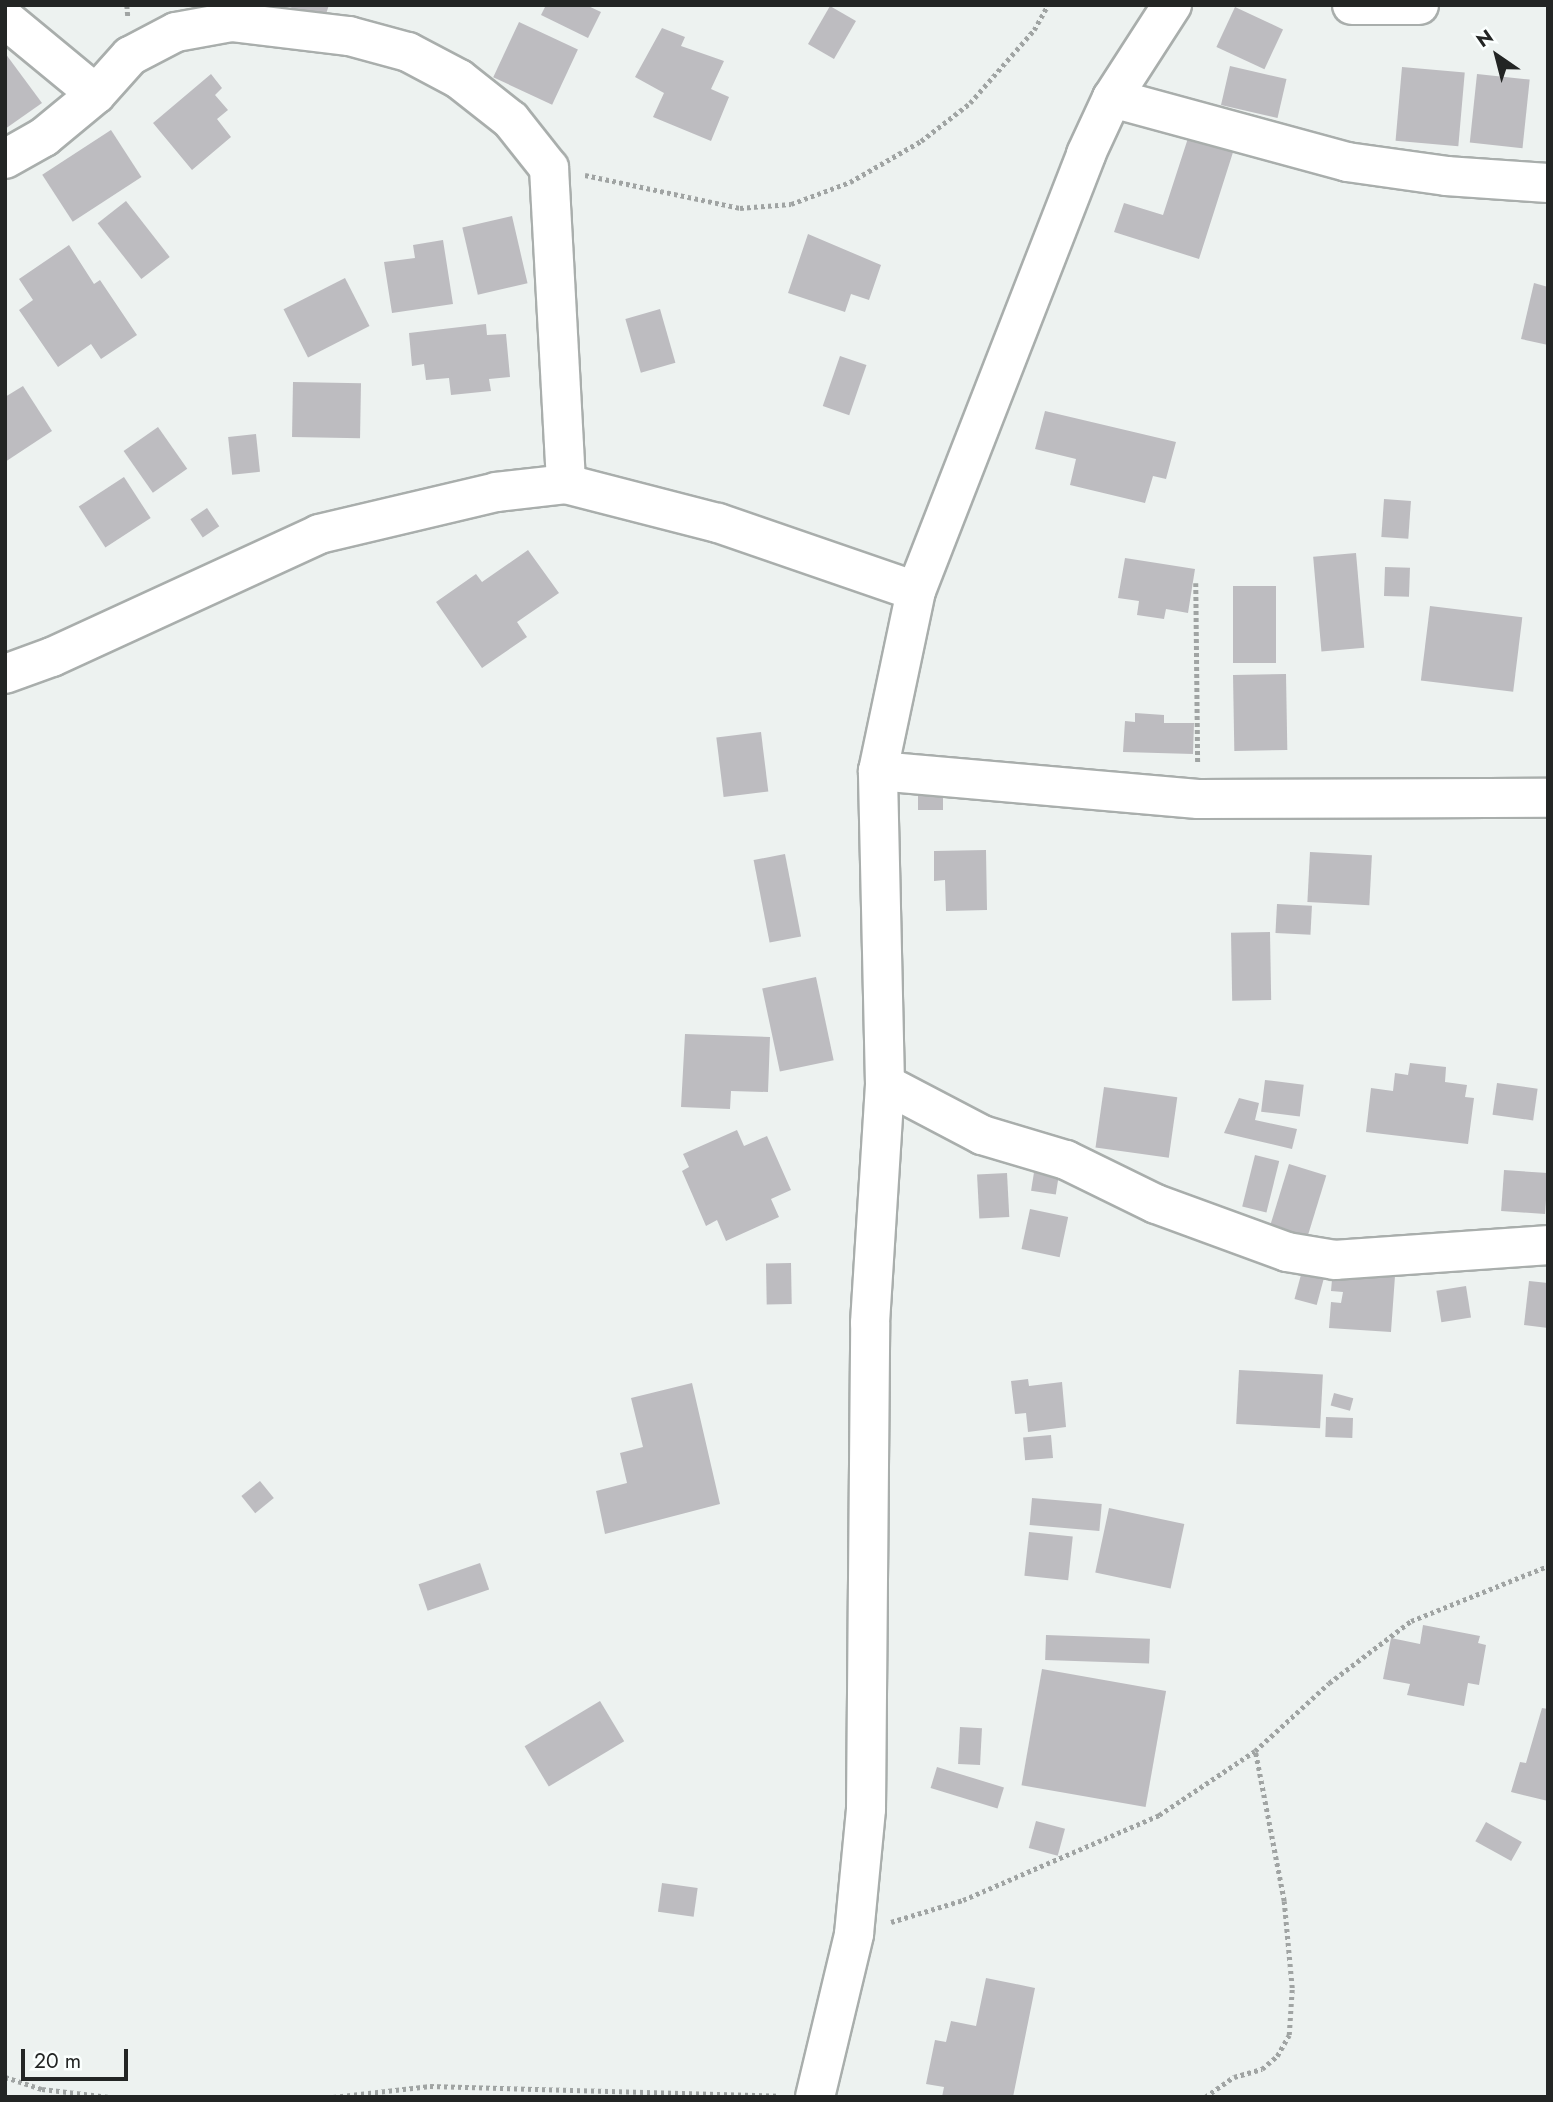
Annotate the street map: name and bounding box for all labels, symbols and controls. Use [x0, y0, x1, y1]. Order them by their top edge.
north arrow [1462, 21, 1532, 91]
text: N [1471, 23, 1499, 54]
scale bar [24, 2036, 131, 2080]
text: 20 m [34, 2046, 81, 2076]

